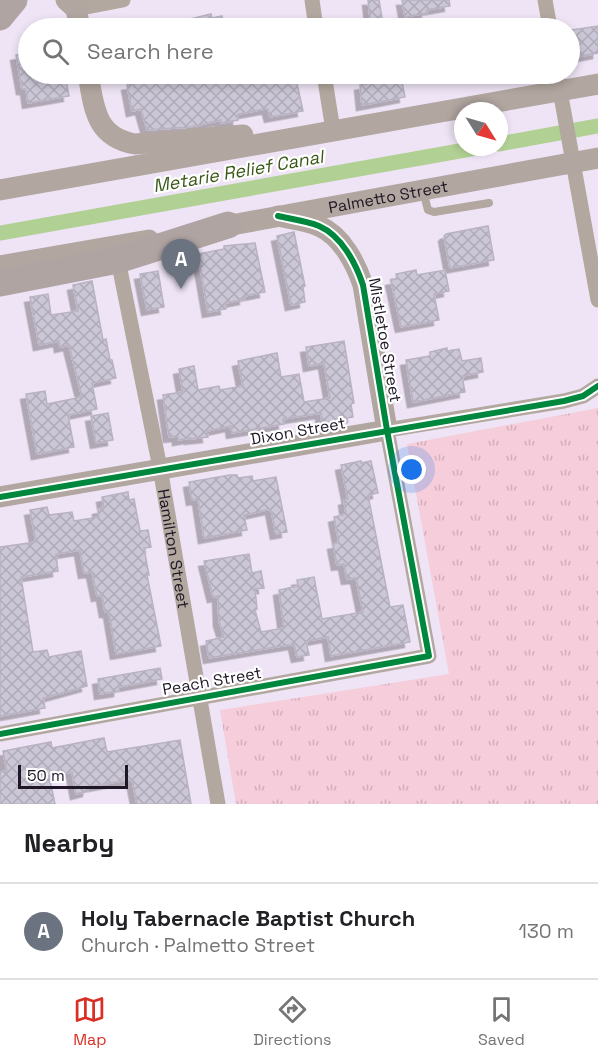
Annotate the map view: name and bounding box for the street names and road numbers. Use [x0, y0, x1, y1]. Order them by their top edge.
street label: Palmetto Street [327, 175, 450, 218]
street label: Mistletoe Street [364, 276, 406, 404]
street label: Dixon Street [249, 412, 347, 450]
street label: Hamilton Street [153, 487, 195, 610]
street label: Peach Street [161, 662, 263, 700]

